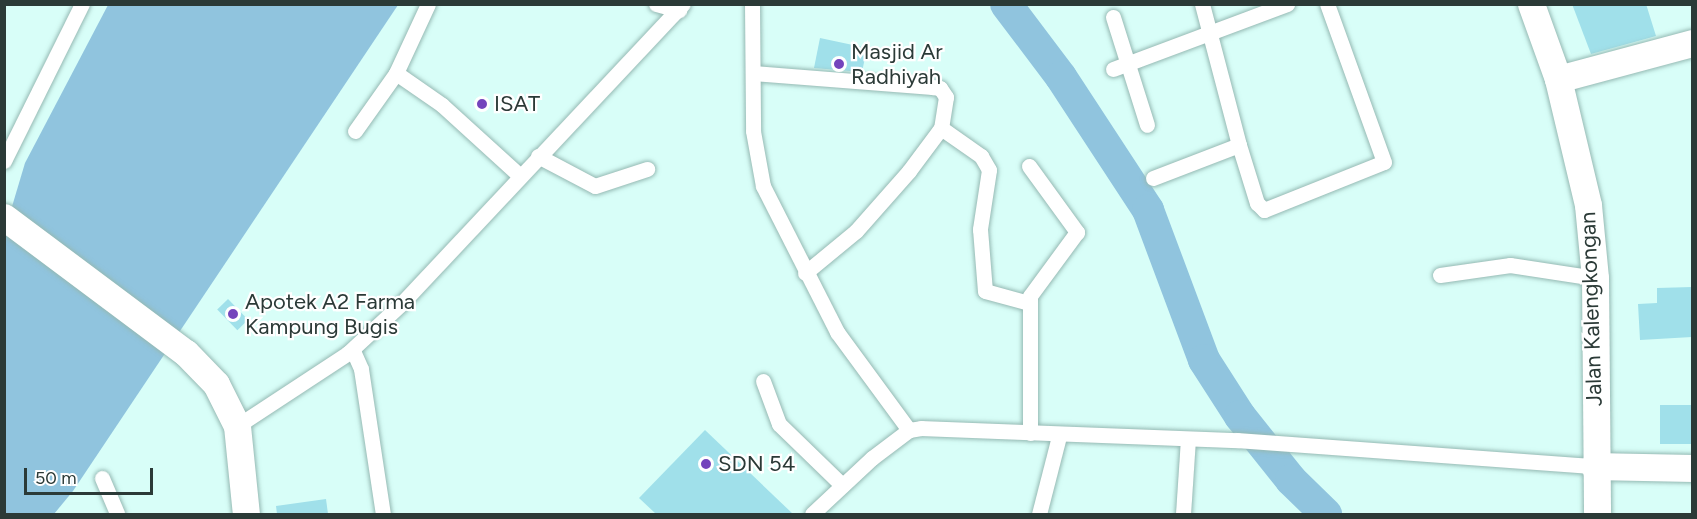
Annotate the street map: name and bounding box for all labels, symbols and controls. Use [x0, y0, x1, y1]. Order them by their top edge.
place label: Masjid Ar Radhiyah [851, 38, 943, 90]
marker: Masjid Ar Radhiyah [832, 57, 846, 71]
place label: ISAT [494, 91, 540, 117]
marker: ISAT [475, 97, 489, 111]
street label: Jalan Kalengkongan [1574, 211, 1608, 407]
place label: Apotek A2 Farma Kampung Bugis [245, 288, 415, 340]
marker: Apotek A2 Farma Kampung Bugis [226, 307, 240, 321]
place label: SDN 54 [718, 451, 795, 477]
scale bar [27, 456, 156, 494]
marker: SDN 54 [699, 457, 713, 471]
text: 50 m [35, 467, 77, 489]

